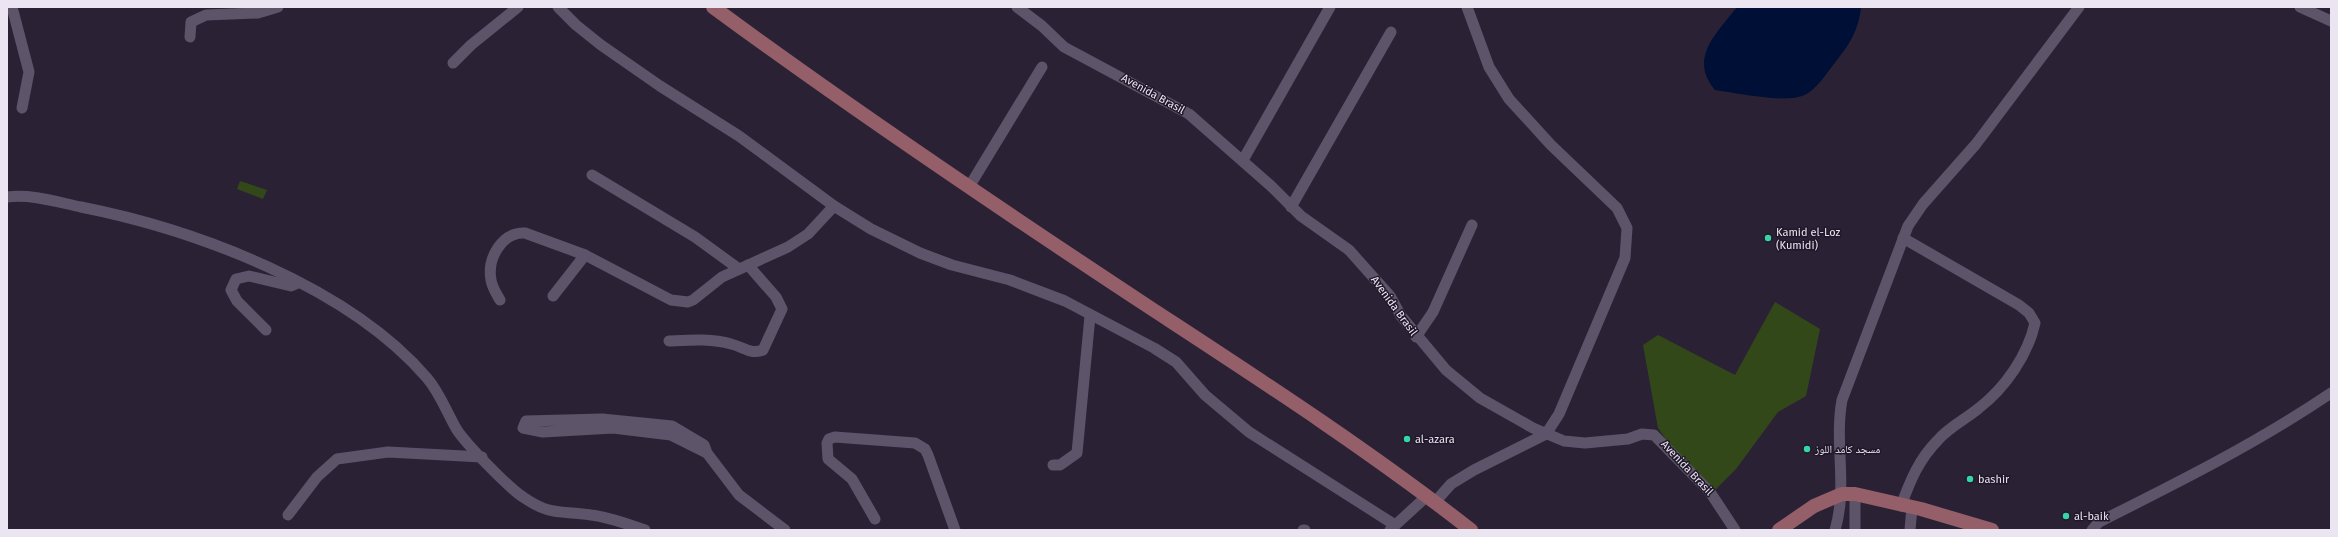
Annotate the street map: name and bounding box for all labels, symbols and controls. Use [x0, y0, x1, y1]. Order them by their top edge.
street label: Avenida Brasil [1119, 71, 1187, 117]
place label: Kamid el-Loz (Kumidi) [1776, 226, 1840, 252]
marker: Kamid el-Loz (Kumidi) [1763, 233, 1773, 243]
street label: Avenida Brasil [1368, 274, 1420, 338]
place label: al-azara [1415, 433, 1455, 446]
marker: al-azara [1402, 434, 1412, 444]
street label: Avenida Brasil [1658, 438, 1716, 498]
place label: مسجد كامد اللوز [1814, 443, 1880, 456]
marker: مسجد كامد اللوز [1802, 444, 1812, 454]
place label: bashir [1978, 473, 2010, 486]
marker: bashir [1965, 474, 1975, 484]
place label: al-baik [2074, 510, 2109, 523]
marker: al-baik [2061, 511, 2071, 521]

